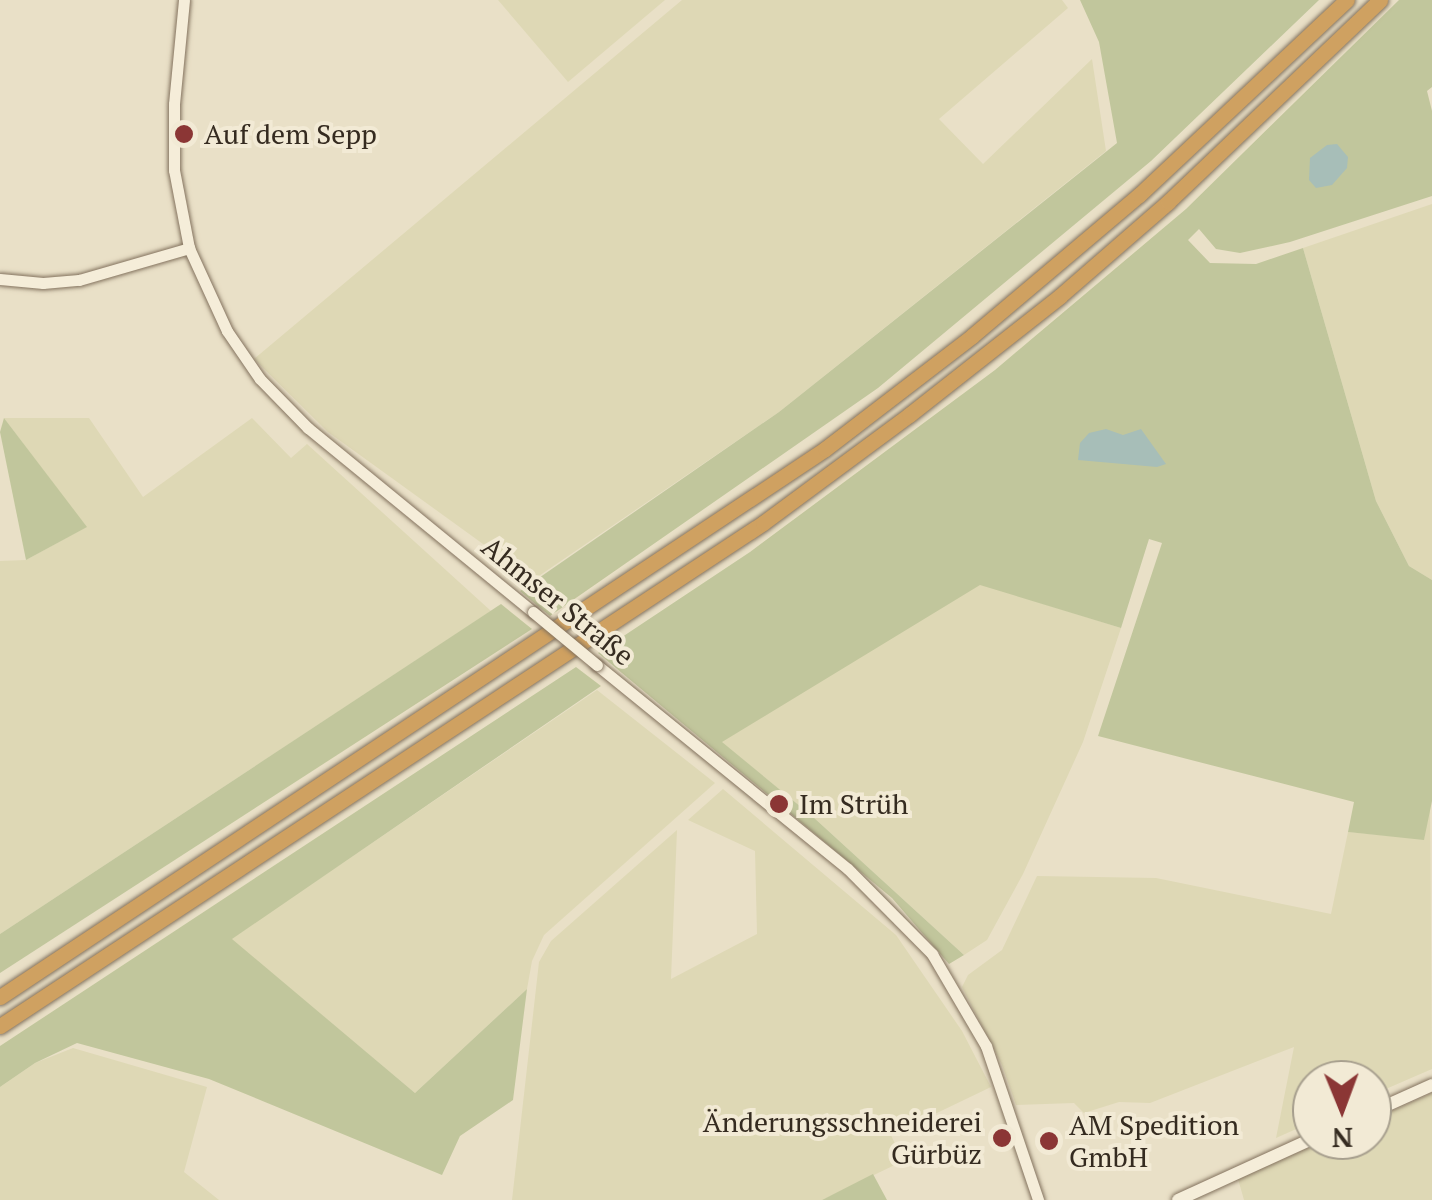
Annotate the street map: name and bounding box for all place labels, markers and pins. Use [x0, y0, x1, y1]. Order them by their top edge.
place label: Auf dem Sepp [204, 117, 377, 151]
marker: Auf dem Sepp [173, 123, 195, 145]
place label: Im Strüh [799, 787, 908, 821]
marker: Im Strüh [768, 793, 790, 815]
place label: Änderungsschneiderei Gürbüz [703, 1105, 982, 1171]
place label: AM Spedition GmbH [1069, 1108, 1239, 1174]
marker: Änderungsschneiderei Gürbüz [991, 1127, 1013, 1149]
marker: AM Spedition GmbH [1038, 1130, 1060, 1152]

